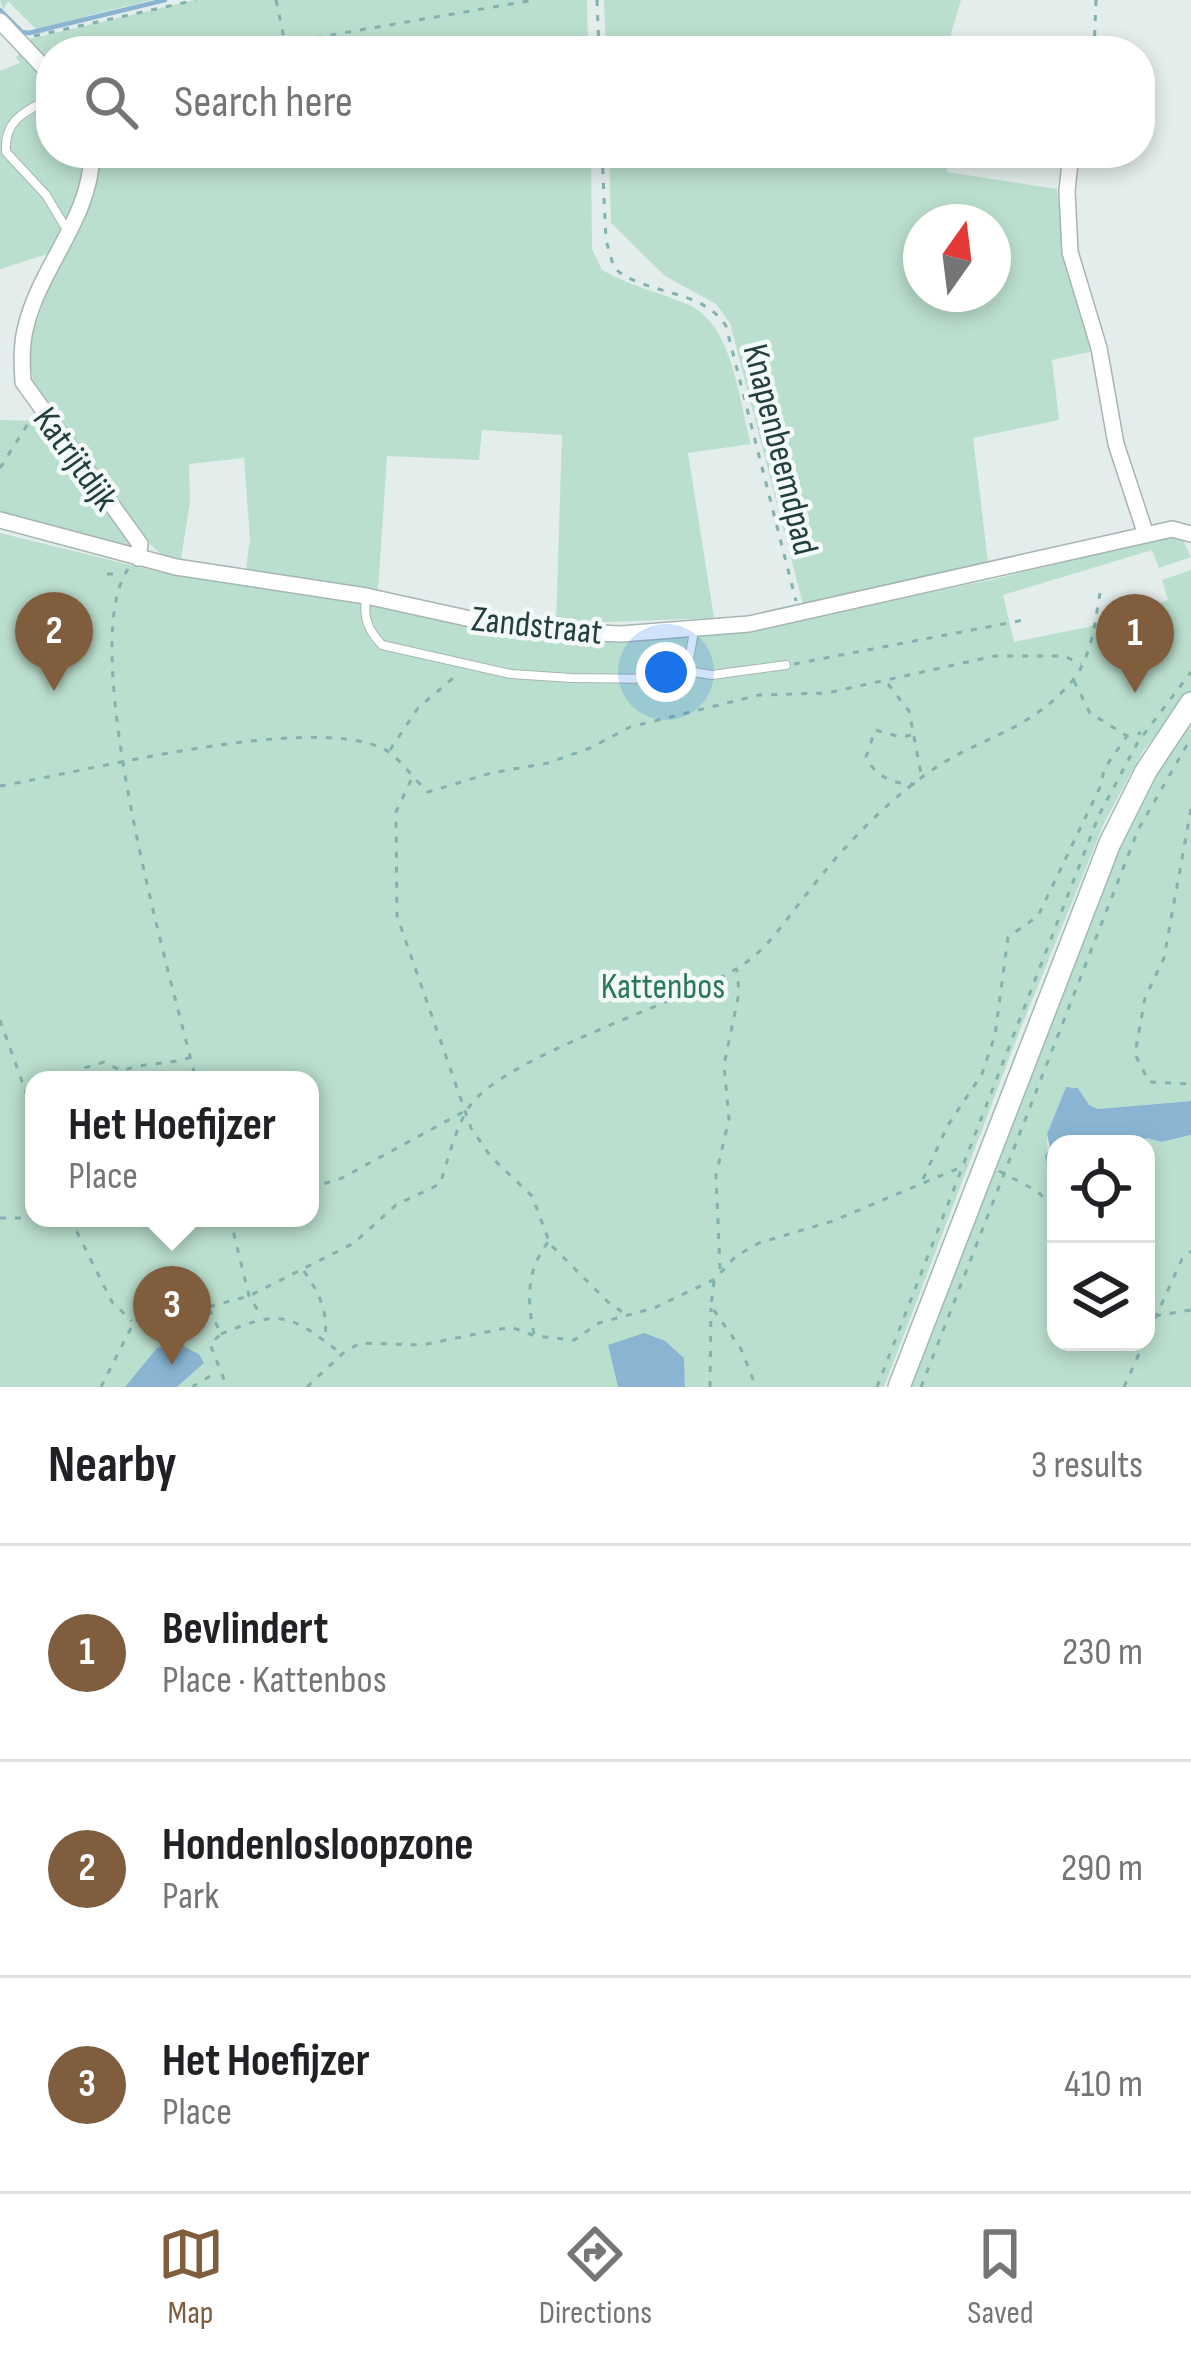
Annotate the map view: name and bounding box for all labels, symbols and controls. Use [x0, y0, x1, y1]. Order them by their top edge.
search box [36, 36, 1155, 168]
icon: search [78, 69, 144, 135]
text: Search here [174, 75, 353, 130]
north arrow [903, 204, 1011, 312]
street label: Knapenbeemdpad [733, 340, 827, 560]
street label: Katrijtdijk [23, 399, 127, 520]
pin: 2 [15, 592, 93, 691]
pin: 1 [1096, 594, 1174, 693]
street label: Zandstraat [469, 598, 604, 655]
your location [636, 642, 696, 702]
park label: Kattenbos [601, 966, 725, 1009]
popup [25, 1071, 319, 1227]
text: Het Hoefijzer [68, 1098, 276, 1153]
map controls [1047, 1135, 1155, 1351]
button: locate [1047, 1135, 1155, 1243]
text: Place [68, 1153, 138, 1200]
button: layers [1047, 1243, 1155, 1351]
pin: 3 [133, 1266, 211, 1365]
text: Nearby [48, 1435, 177, 1496]
text: 3 results [1031, 1442, 1143, 1489]
text: Bevlindert [162, 1602, 328, 1657]
text: 1 [79, 1629, 95, 1676]
text: 230 m [1062, 1629, 1143, 1676]
text: Place · Kattenbos [162, 1657, 387, 1704]
text: Hondenlosloopzone [162, 1818, 473, 1873]
text: 2 [78, 1845, 96, 1892]
text: 290 m [1061, 1845, 1143, 1892]
text: Park [162, 1873, 219, 1920]
text: Het Hoefijzer [162, 2034, 370, 2089]
text: 3 [78, 2061, 96, 2108]
text: 410 m [1064, 2061, 1143, 2108]
text: Place [162, 2089, 232, 2136]
tab: Map [158, 2221, 224, 2333]
tab: Directions [539, 2221, 652, 2333]
tab: Saved [967, 2221, 1033, 2333]

